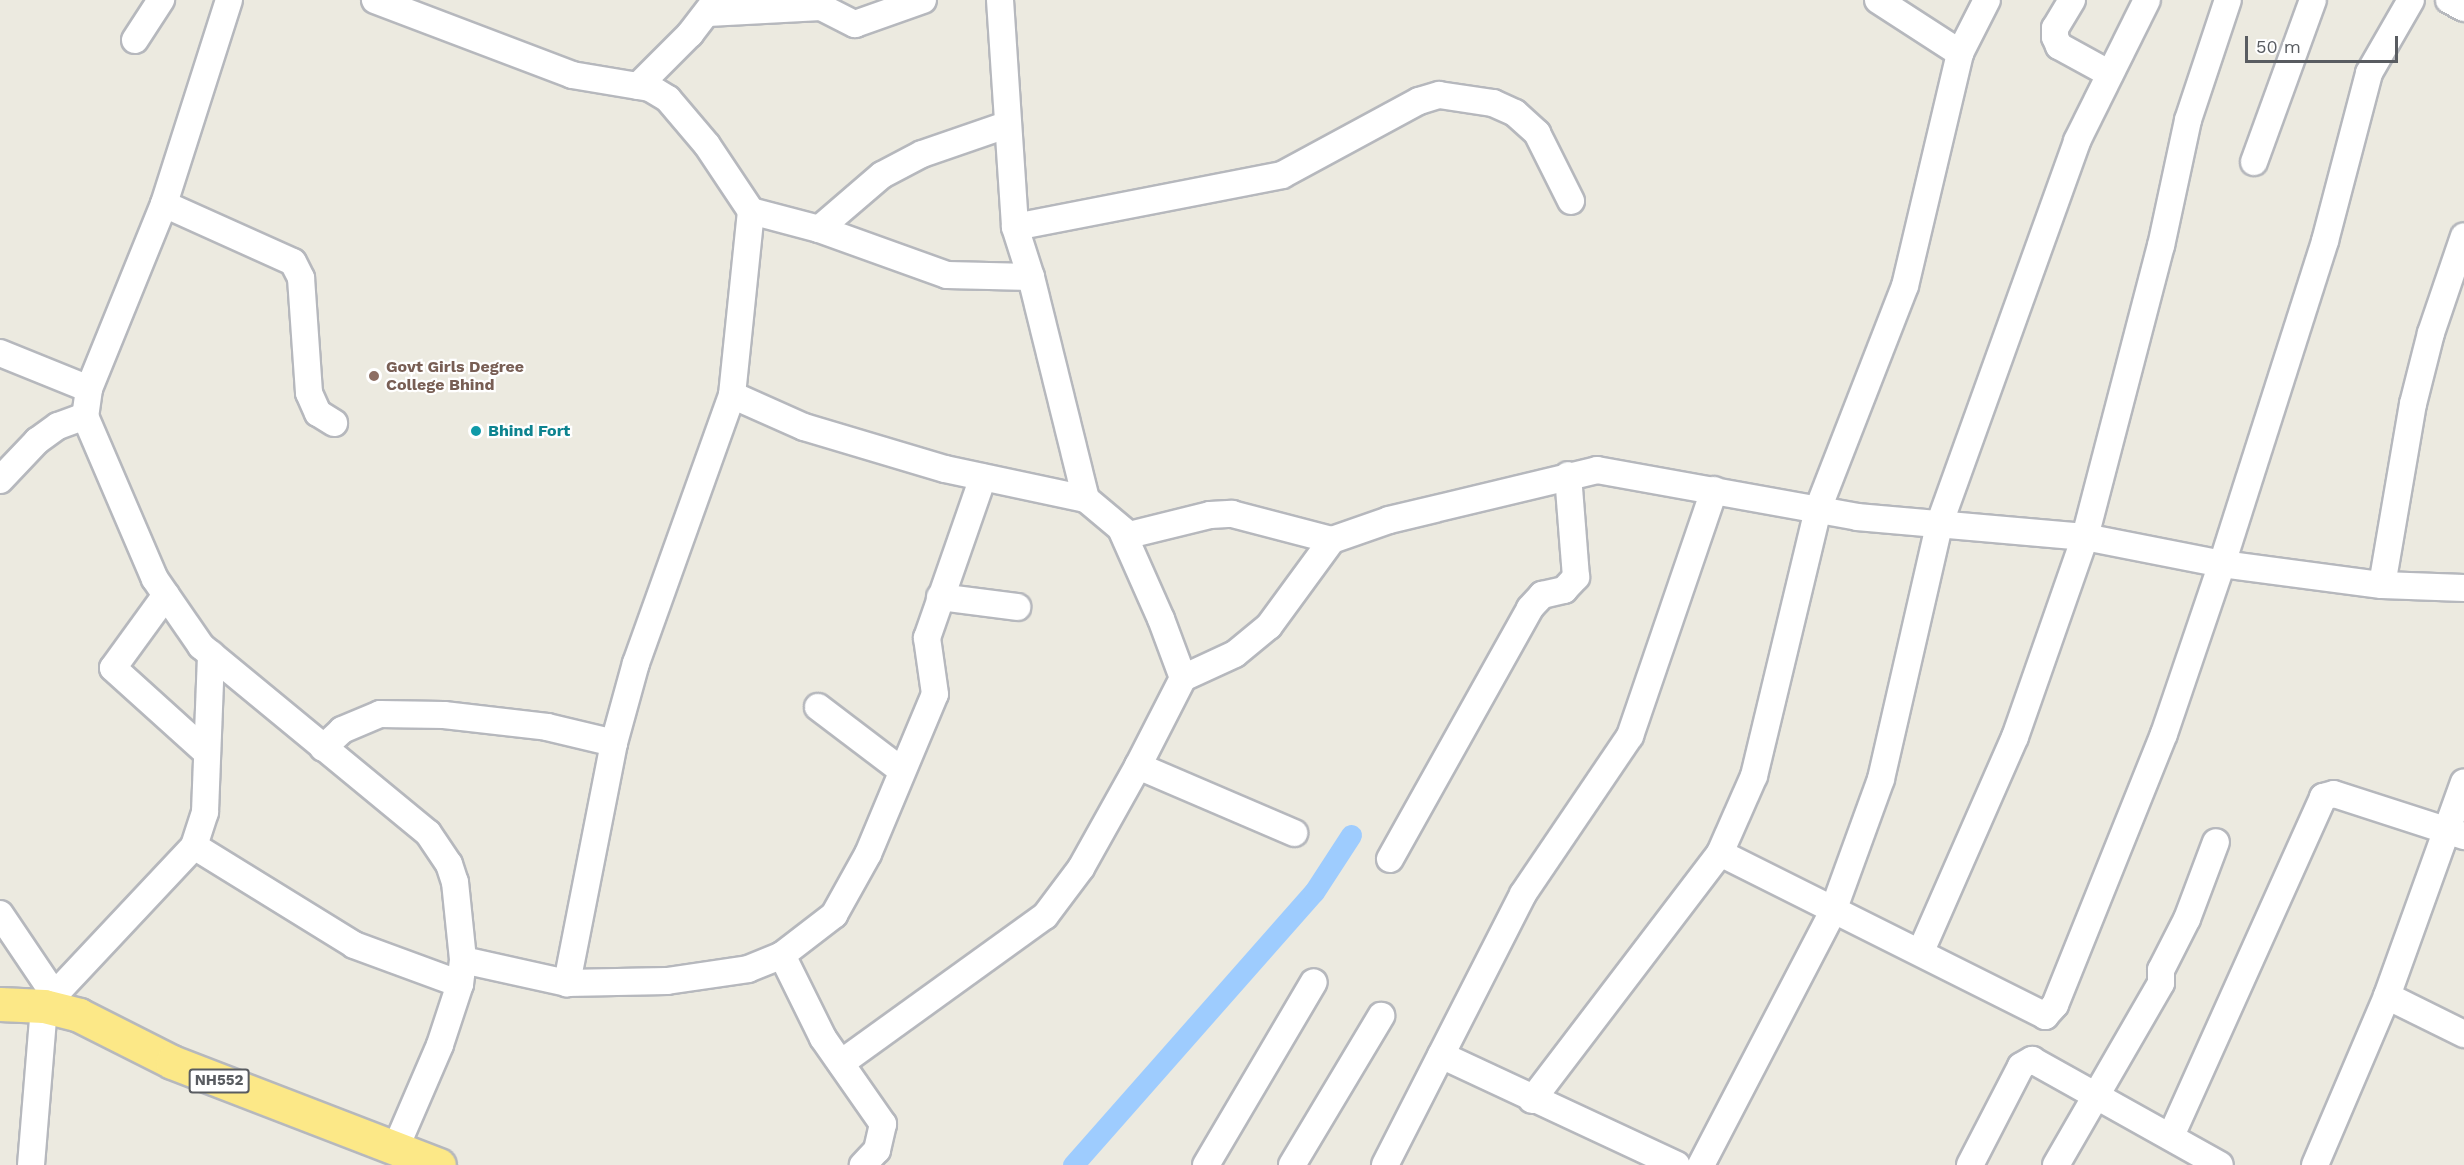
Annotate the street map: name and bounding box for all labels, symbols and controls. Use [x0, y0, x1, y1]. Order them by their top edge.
scale bar [2248, 24, 2401, 62]
text: 50 m [2256, 36, 2301, 57]
place label: Govt Girls Degree College Bhind [386, 357, 524, 395]
marker: Govt Girls Degree College Bhind [367, 369, 381, 383]
place label: Bhind Fort [488, 421, 570, 441]
marker: Bhind Fort [469, 424, 483, 438]
road number: NH552 [188, 1069, 250, 1093]

